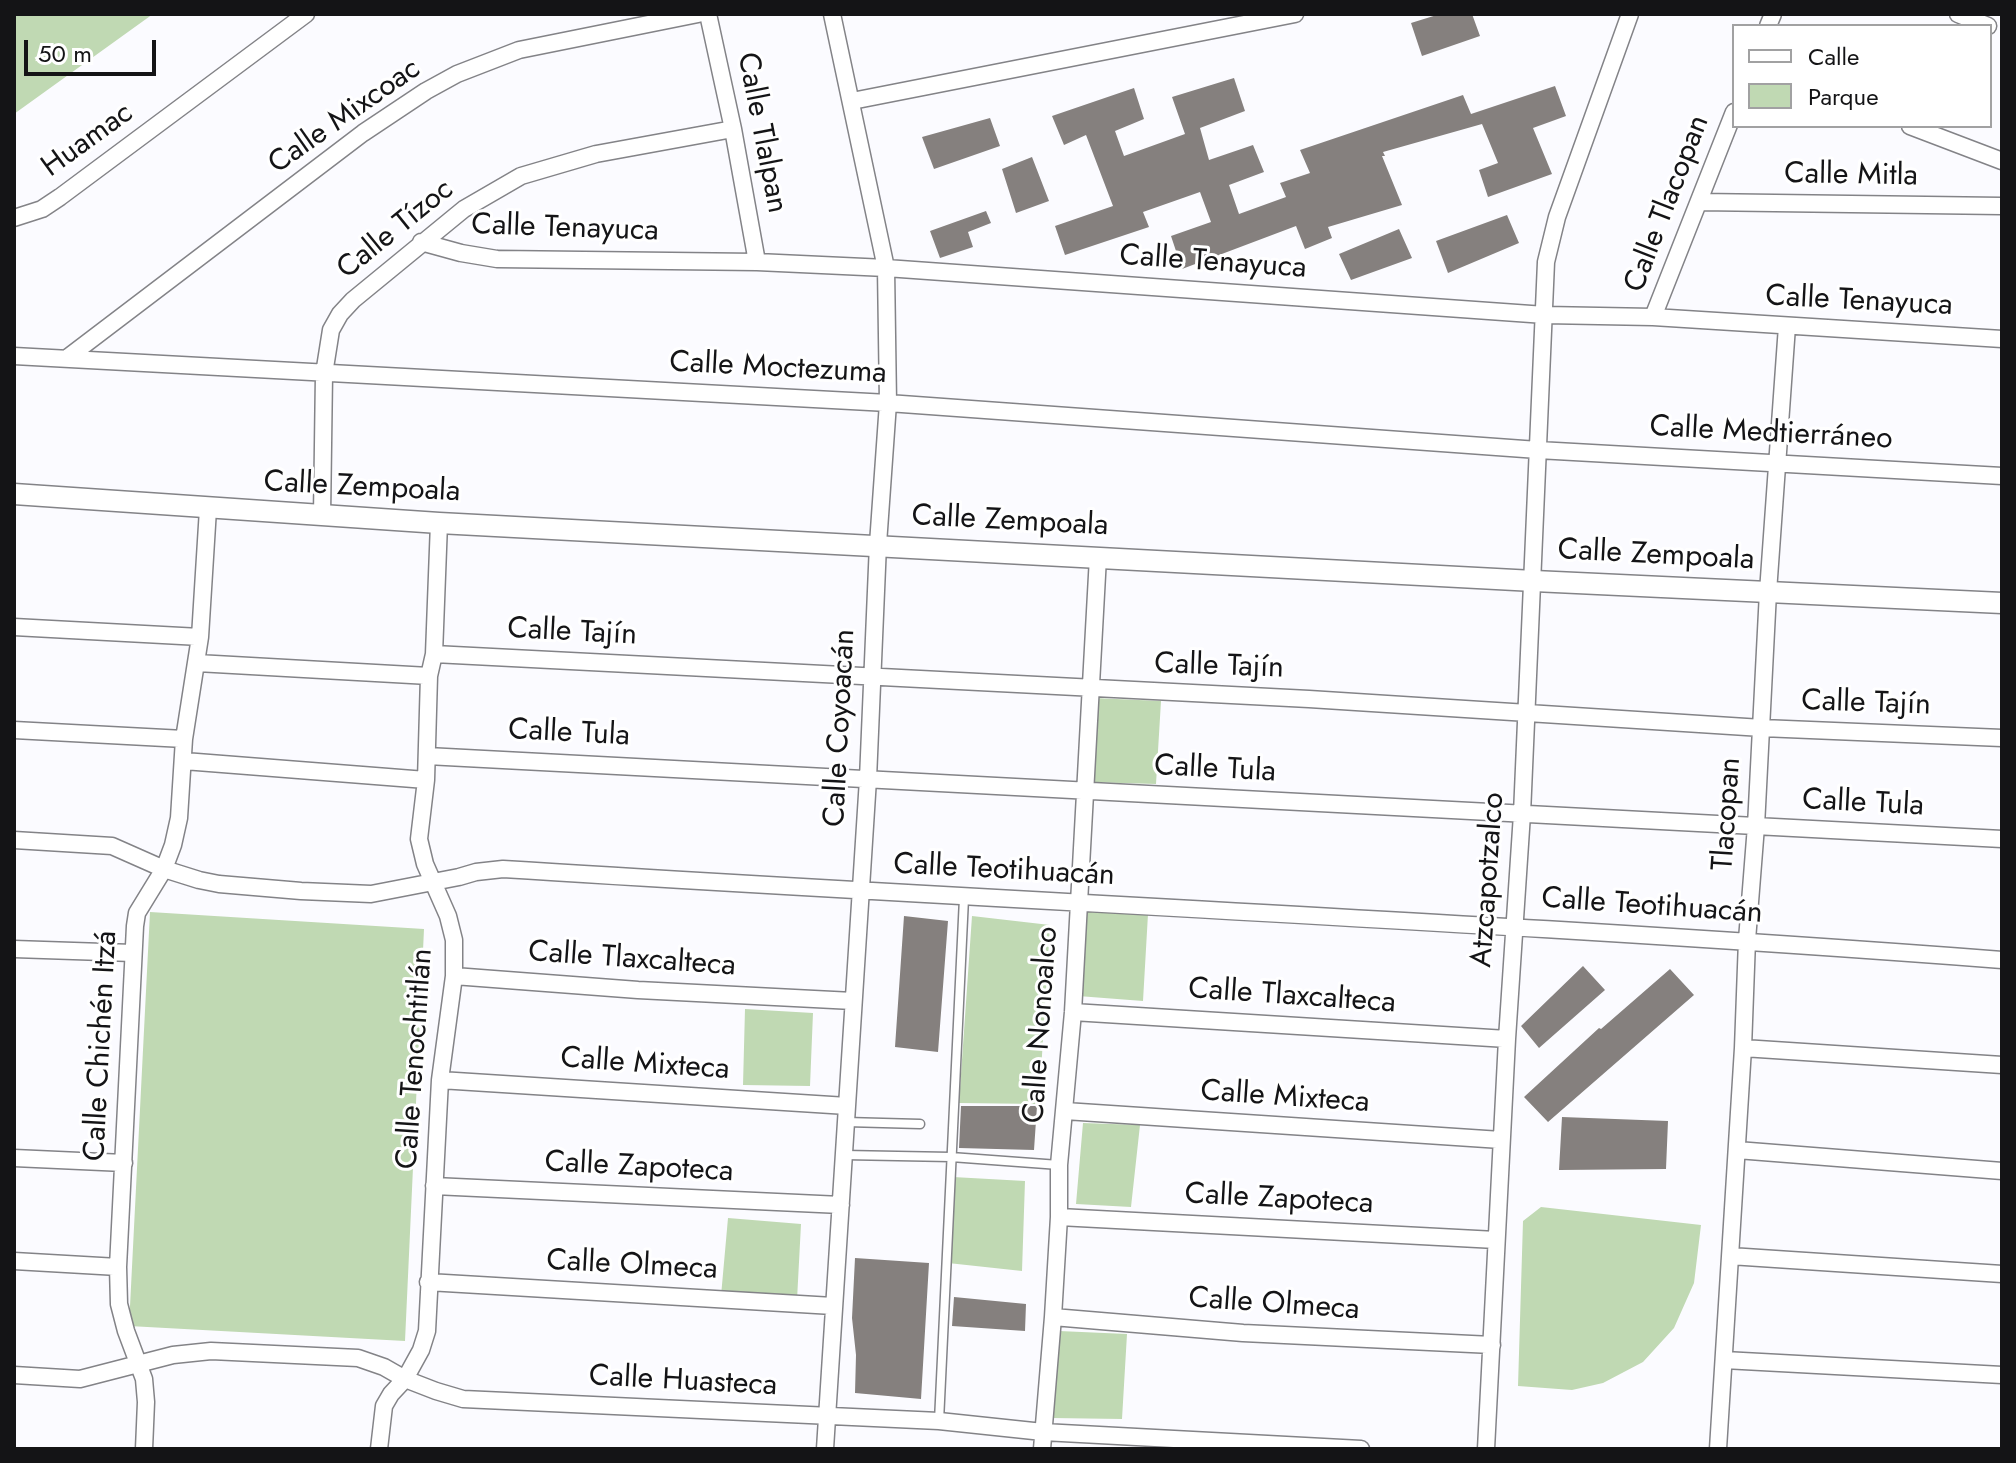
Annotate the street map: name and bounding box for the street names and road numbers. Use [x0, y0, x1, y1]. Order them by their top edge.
street label: Calle Tlalpan [728, 50, 794, 216]
street label: Calle Mixcoac [262, 52, 428, 182]
street label: Huamac [35, 96, 141, 186]
street label: Calle Tlacopan [1618, 110, 1718, 298]
street label: Calle Mitla [1784, 157, 1918, 195]
street label: Calle Tízoc [331, 172, 461, 288]
street label: Calle Tenayuca [471, 208, 659, 250]
street label: Calle Tenayuca [1118, 239, 1308, 287]
street label: Calle Tenayuca [1764, 279, 1954, 325]
street label: Calle Moctezuma [668, 345, 888, 393]
street label: Calle Medtierráneo [1649, 410, 1893, 458]
street label: Calle Zempoala [263, 465, 461, 511]
street label: Calle Zempoala [911, 499, 1109, 545]
street label: Calle Zempoala [1557, 533, 1755, 579]
street label: Calle Tajín [506, 612, 638, 654]
street label: Calle Coyoacán [818, 628, 864, 828]
street label: Calle Tajín [1154, 647, 1284, 687]
street label: Calle Tajín [1801, 684, 1931, 724]
street label: Calle Tula [507, 713, 631, 755]
street label: Calle Tula [1153, 749, 1277, 791]
street label: Tlacopan [1706, 756, 1750, 872]
street label: Calle Tula [1801, 783, 1925, 825]
street label: Atzcapotzalco [1465, 791, 1513, 969]
street label: Calle Teotihuacán [892, 847, 1116, 895]
street label: Calle Teotihuacán [1540, 881, 1764, 933]
street label: Calle Nonoalco [1017, 925, 1067, 1125]
street label: Calle Chichén Itzá [78, 930, 126, 1162]
street label: Calle Tlaxcalteca [527, 935, 737, 985]
street label: Calle Tenochtitlán [390, 947, 442, 1171]
street label: Calle Tlaxcalteca [1187, 972, 1397, 1022]
street label: Calle Mixteca [559, 1041, 731, 1089]
street label: Calle Mixteca [1199, 1074, 1371, 1122]
street label: Calle Zapoteca [544, 1145, 734, 1191]
street label: Calle Zapoteca [1184, 1177, 1374, 1223]
street label: Calle Olmeca [545, 1244, 719, 1288]
street label: Calle Olmeca [1187, 1281, 1361, 1329]
street label: Calle Huasteca [588, 1359, 778, 1405]

